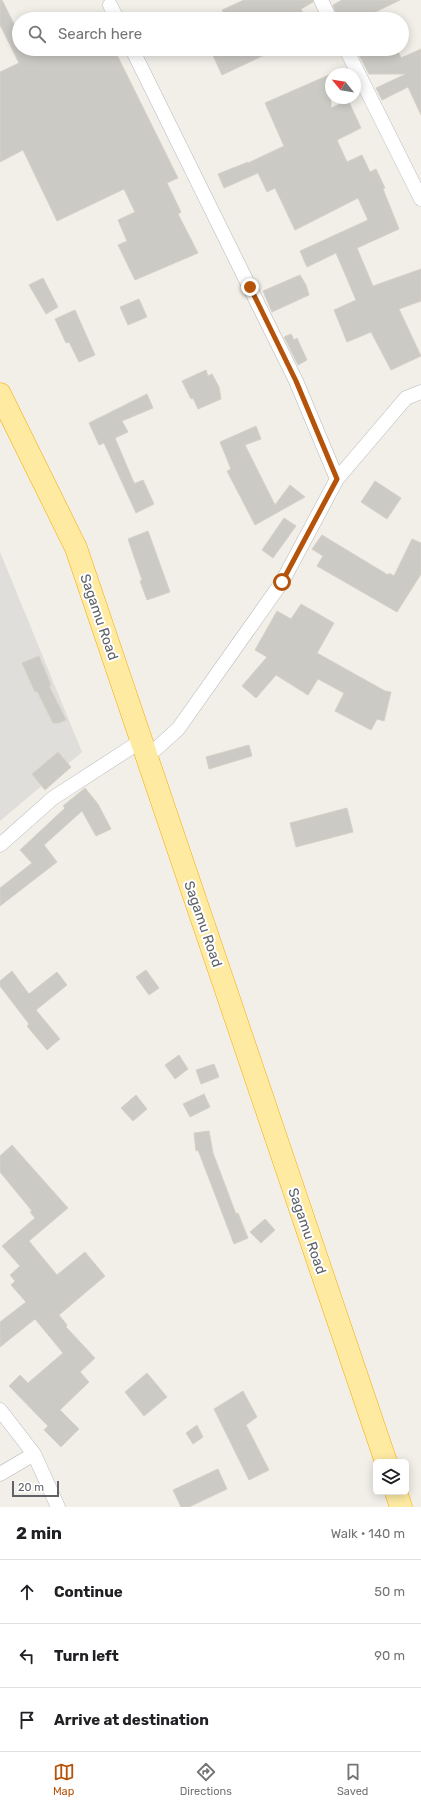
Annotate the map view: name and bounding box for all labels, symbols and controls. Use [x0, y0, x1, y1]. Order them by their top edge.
search box [12, 12, 409, 56]
icon: search [26, 23, 48, 45]
text: Search here [58, 25, 142, 43]
north arrow [325, 68, 361, 104]
route end [241, 278, 259, 296]
street label: Sagamu Road [76, 572, 122, 662]
route start [273, 573, 291, 591]
street label: Sagamu Road [180, 879, 226, 969]
street label: Sagamu Road [284, 1186, 330, 1276]
map controls [373, 1459, 409, 1495]
button: layers [373, 1459, 409, 1495]
scale bar [12, 1479, 59, 1498]
text: 20 m [18, 1481, 44, 1494]
text: 2 min [16, 1523, 62, 1543]
text: Walk · 140 m [331, 1526, 405, 1541]
icon: ahead [16, 1581, 38, 1603]
text: Continue [54, 1583, 123, 1601]
text: 50 m [374, 1584, 405, 1599]
icon: left [16, 1645, 38, 1667]
text: Turn left [54, 1647, 119, 1665]
text: 90 m [374, 1648, 405, 1663]
icon: arrive [16, 1709, 38, 1731]
text: Arrive at destination [54, 1711, 209, 1729]
tab: Map [53, 1761, 75, 1798]
tab: Directions [180, 1761, 232, 1798]
tab: Saved [337, 1761, 368, 1798]

